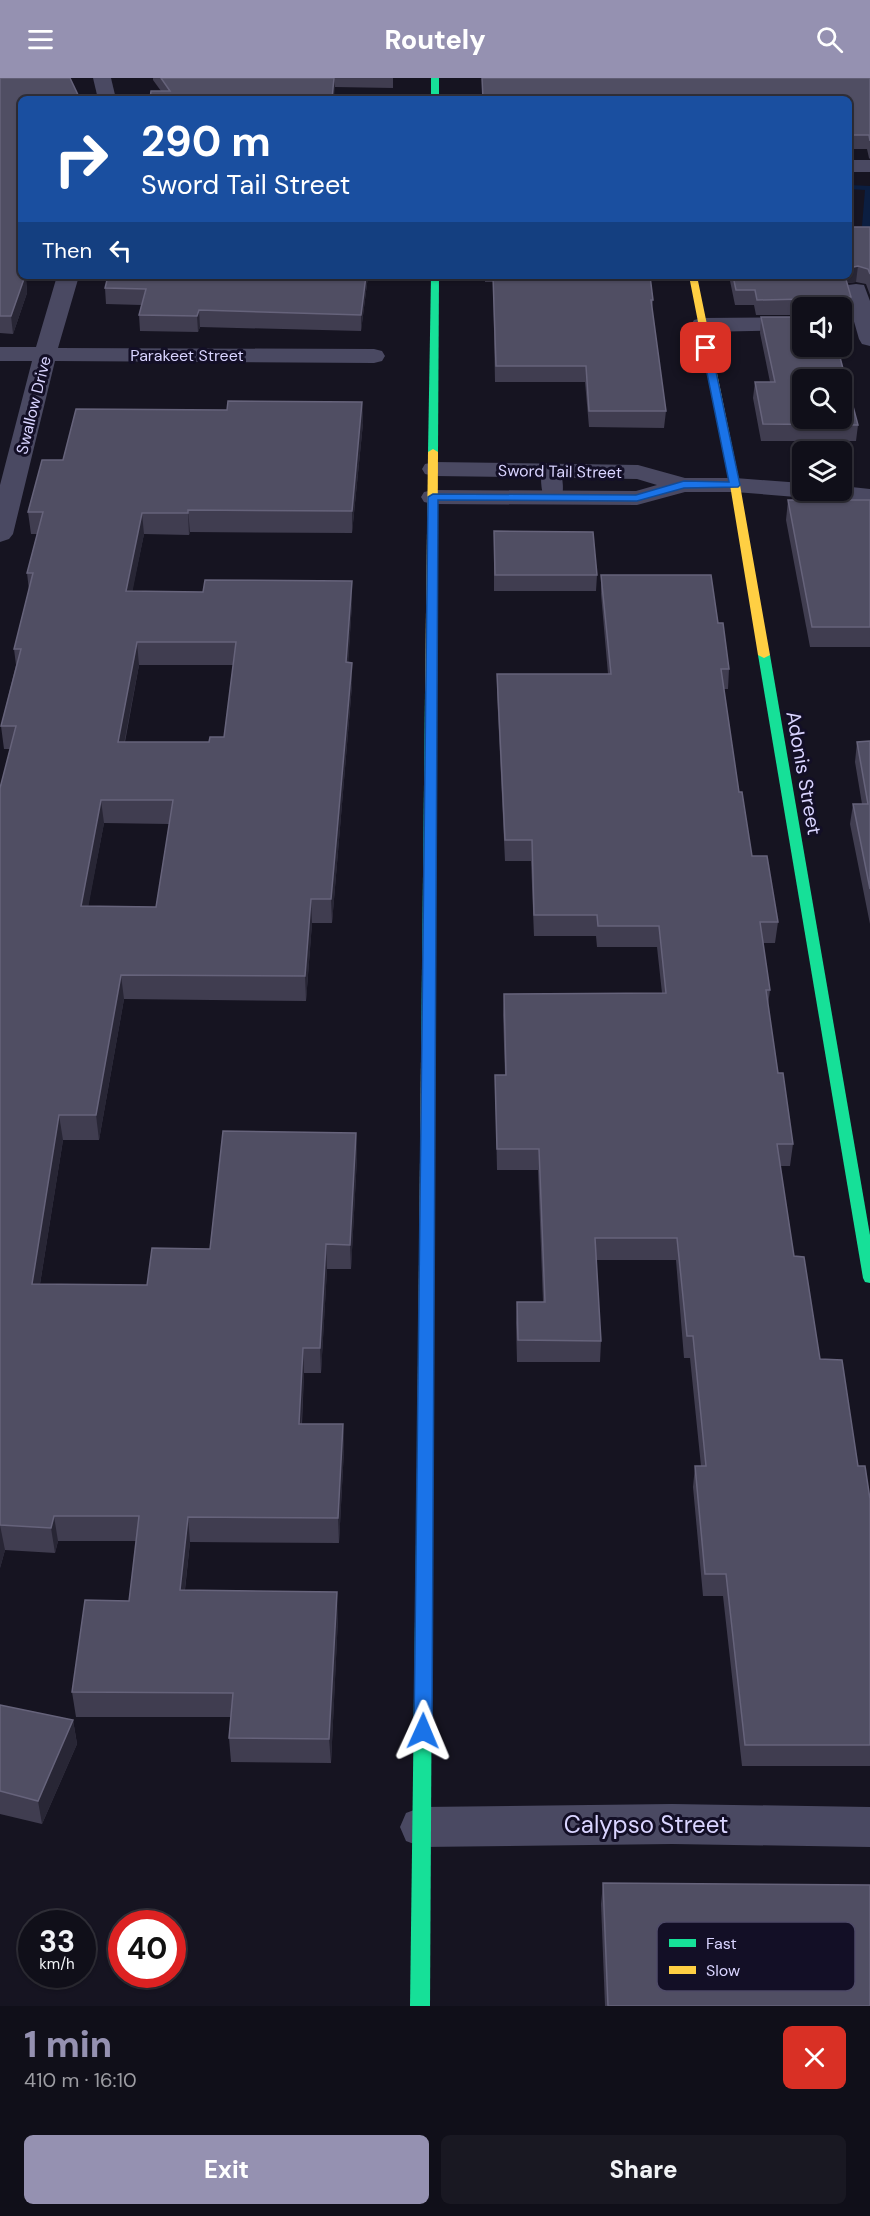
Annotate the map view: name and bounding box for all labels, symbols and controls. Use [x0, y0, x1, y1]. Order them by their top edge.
text: Routely [384, 22, 486, 57]
icon: menu [24, 23, 57, 56]
icon: search [813, 23, 846, 56]
text: 290 m [141, 114, 271, 169]
icon: right [42, 120, 120, 198]
text: Sword Tail Street [141, 167, 350, 202]
icon: left [104, 234, 137, 267]
text: Then [42, 236, 92, 265]
map controls [792, 297, 852, 501]
button: sound [792, 297, 852, 357]
pin [680, 322, 731, 373]
icon: arrive [689, 331, 722, 364]
street label: Parakeet Street [130, 345, 244, 366]
street label: Swallow Drive [11, 354, 56, 456]
button: search [792, 369, 852, 429]
button: layers [792, 441, 852, 501]
street label: Sword Tail Street [498, 460, 622, 483]
street label: Adonis Street [780, 709, 828, 837]
position arrow [391, 1699, 455, 1763]
street label: Calypso Street [564, 1809, 728, 1840]
speed limit sign: 40 [108, 1910, 186, 1988]
text: 33 [39, 1922, 75, 1961]
legend [657, 1922, 855, 1991]
text: Fast [706, 1933, 737, 1954]
text: km/h [39, 1954, 75, 1974]
text: Slow [706, 1960, 740, 1981]
text: 1 min [24, 2021, 112, 2068]
button: close [783, 2026, 846, 2089]
text: 410 m · 16:10 [24, 2067, 137, 2093]
button: Exit [24, 2135, 429, 2204]
button: Share [441, 2135, 846, 2204]

